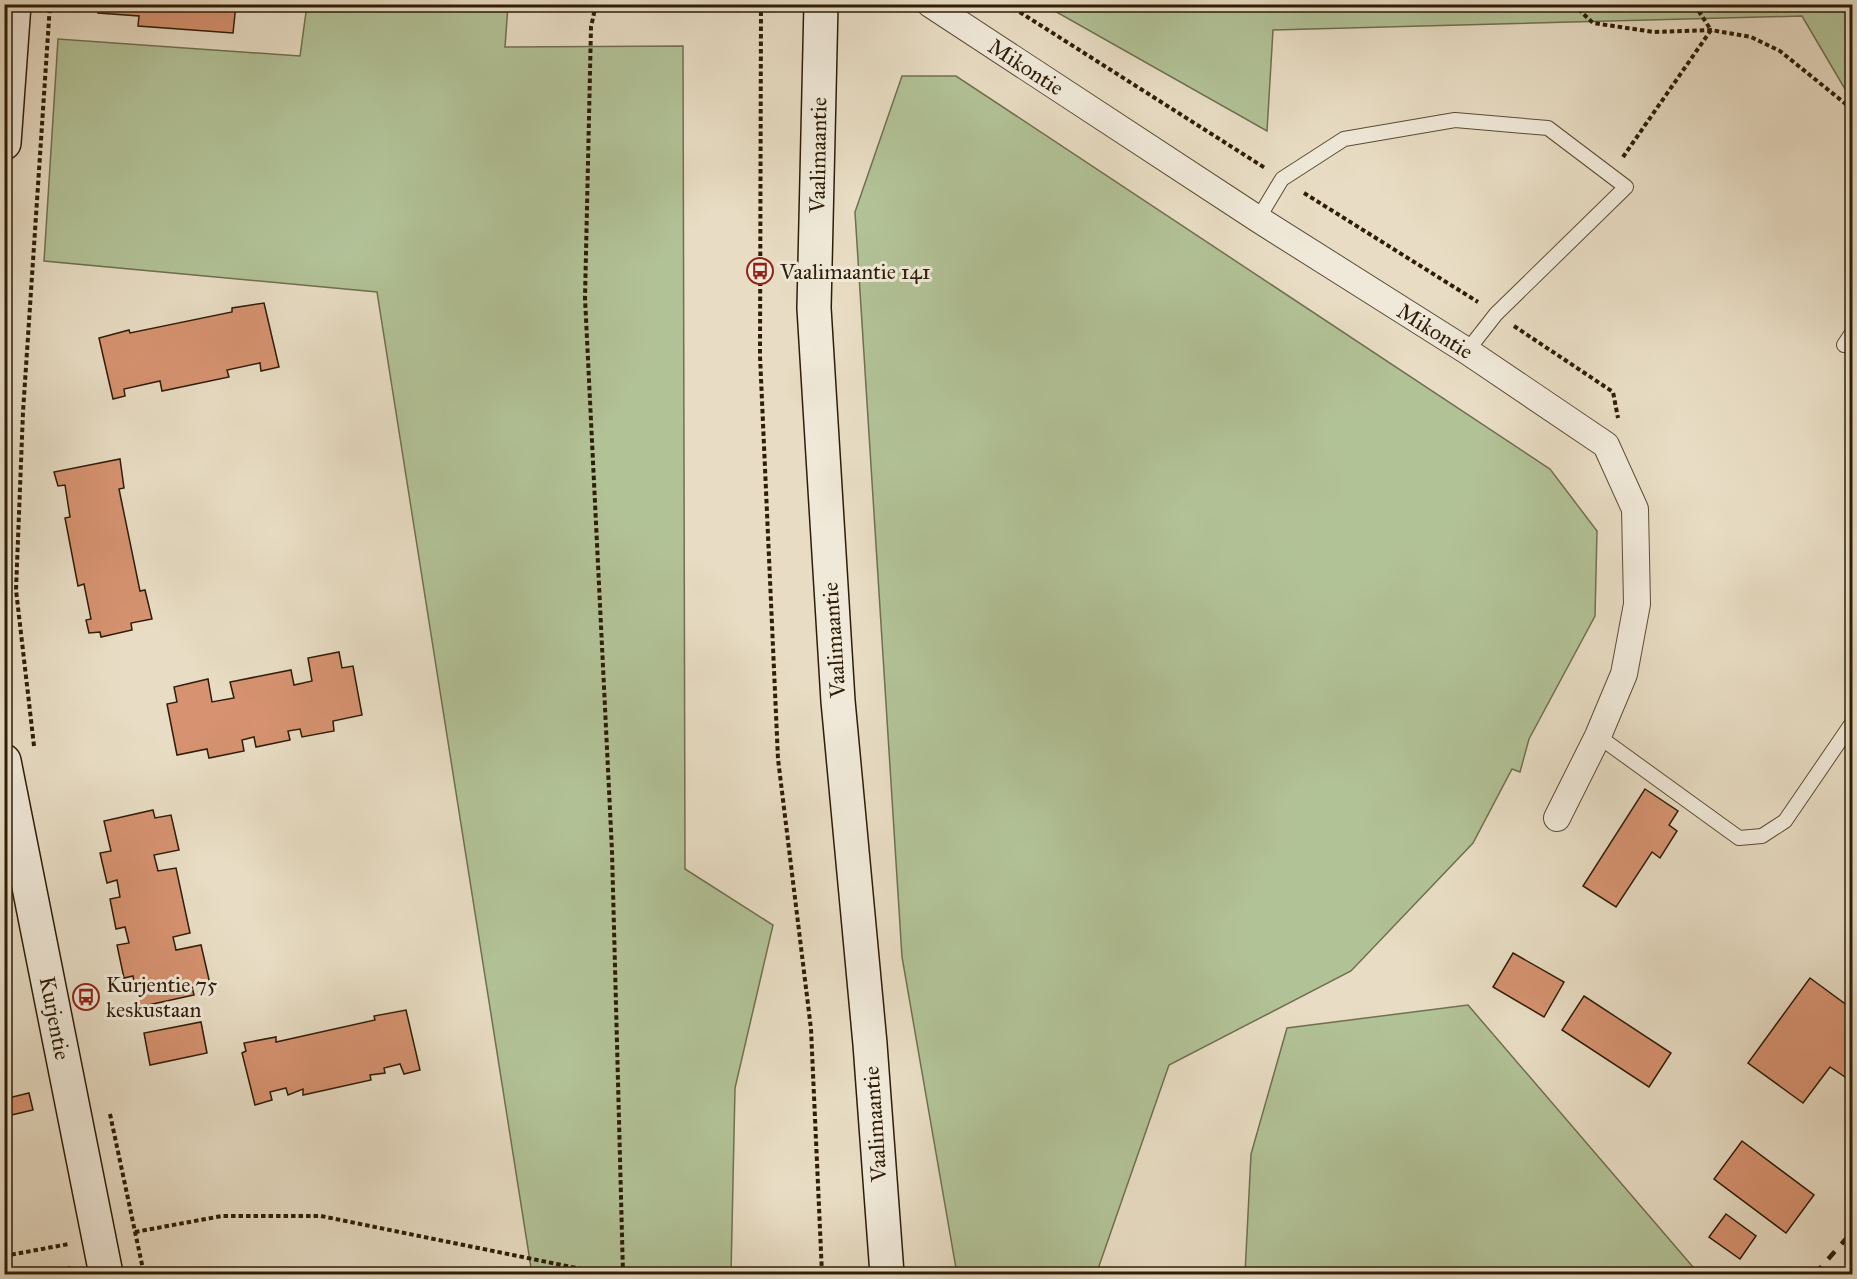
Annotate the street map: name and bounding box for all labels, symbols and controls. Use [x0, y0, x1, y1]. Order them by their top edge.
street label: Mikontie [983, 33, 1069, 101]
street label: Vaalimaantie [803, 97, 833, 214]
bus stop icon: Vaalimaantie 141 [745, 256, 775, 286]
place label: Vaalimaantie 141 [779, 258, 930, 285]
street label: Mikontie [1392, 297, 1478, 365]
street label: Vaalimaantie [816, 581, 852, 700]
place label: Kurjentie 75 keskustaan [106, 971, 217, 1023]
street label: Kurjentie [34, 974, 76, 1062]
bus stop icon: Kurjentie 75 keskustaan [71, 982, 101, 1012]
street label: Vaalimaantie [857, 1065, 893, 1184]

